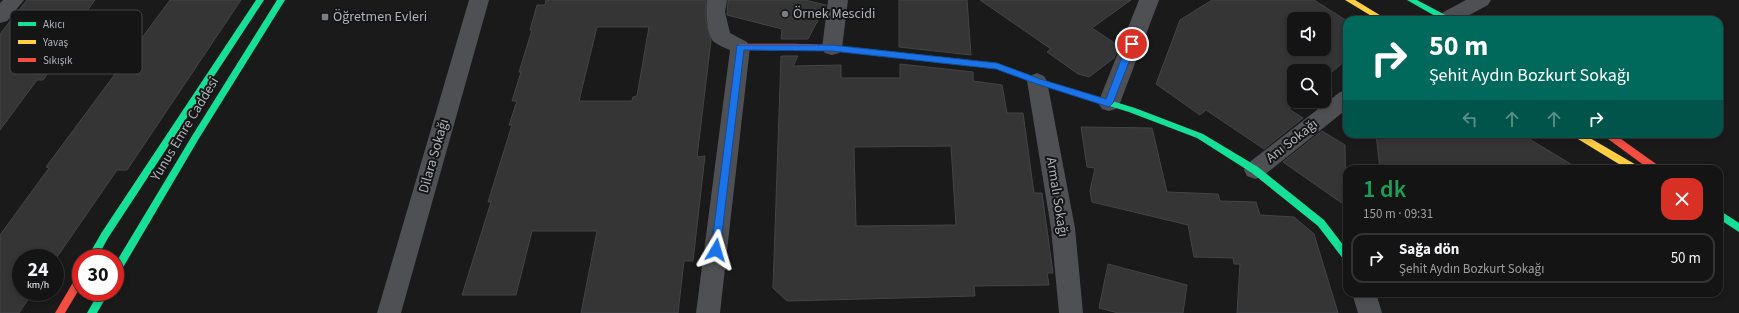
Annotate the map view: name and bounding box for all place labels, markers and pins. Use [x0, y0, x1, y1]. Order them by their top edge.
place label: Örnek Mescidi [793, 4, 876, 24]
place label: Öğretmen Evleri [333, 7, 427, 27]
marker: Örnek Mescidi [780, 9, 790, 19]
marker: Öğretmen Evleri [320, 12, 330, 22]
pin [1115, 27, 1149, 61]

